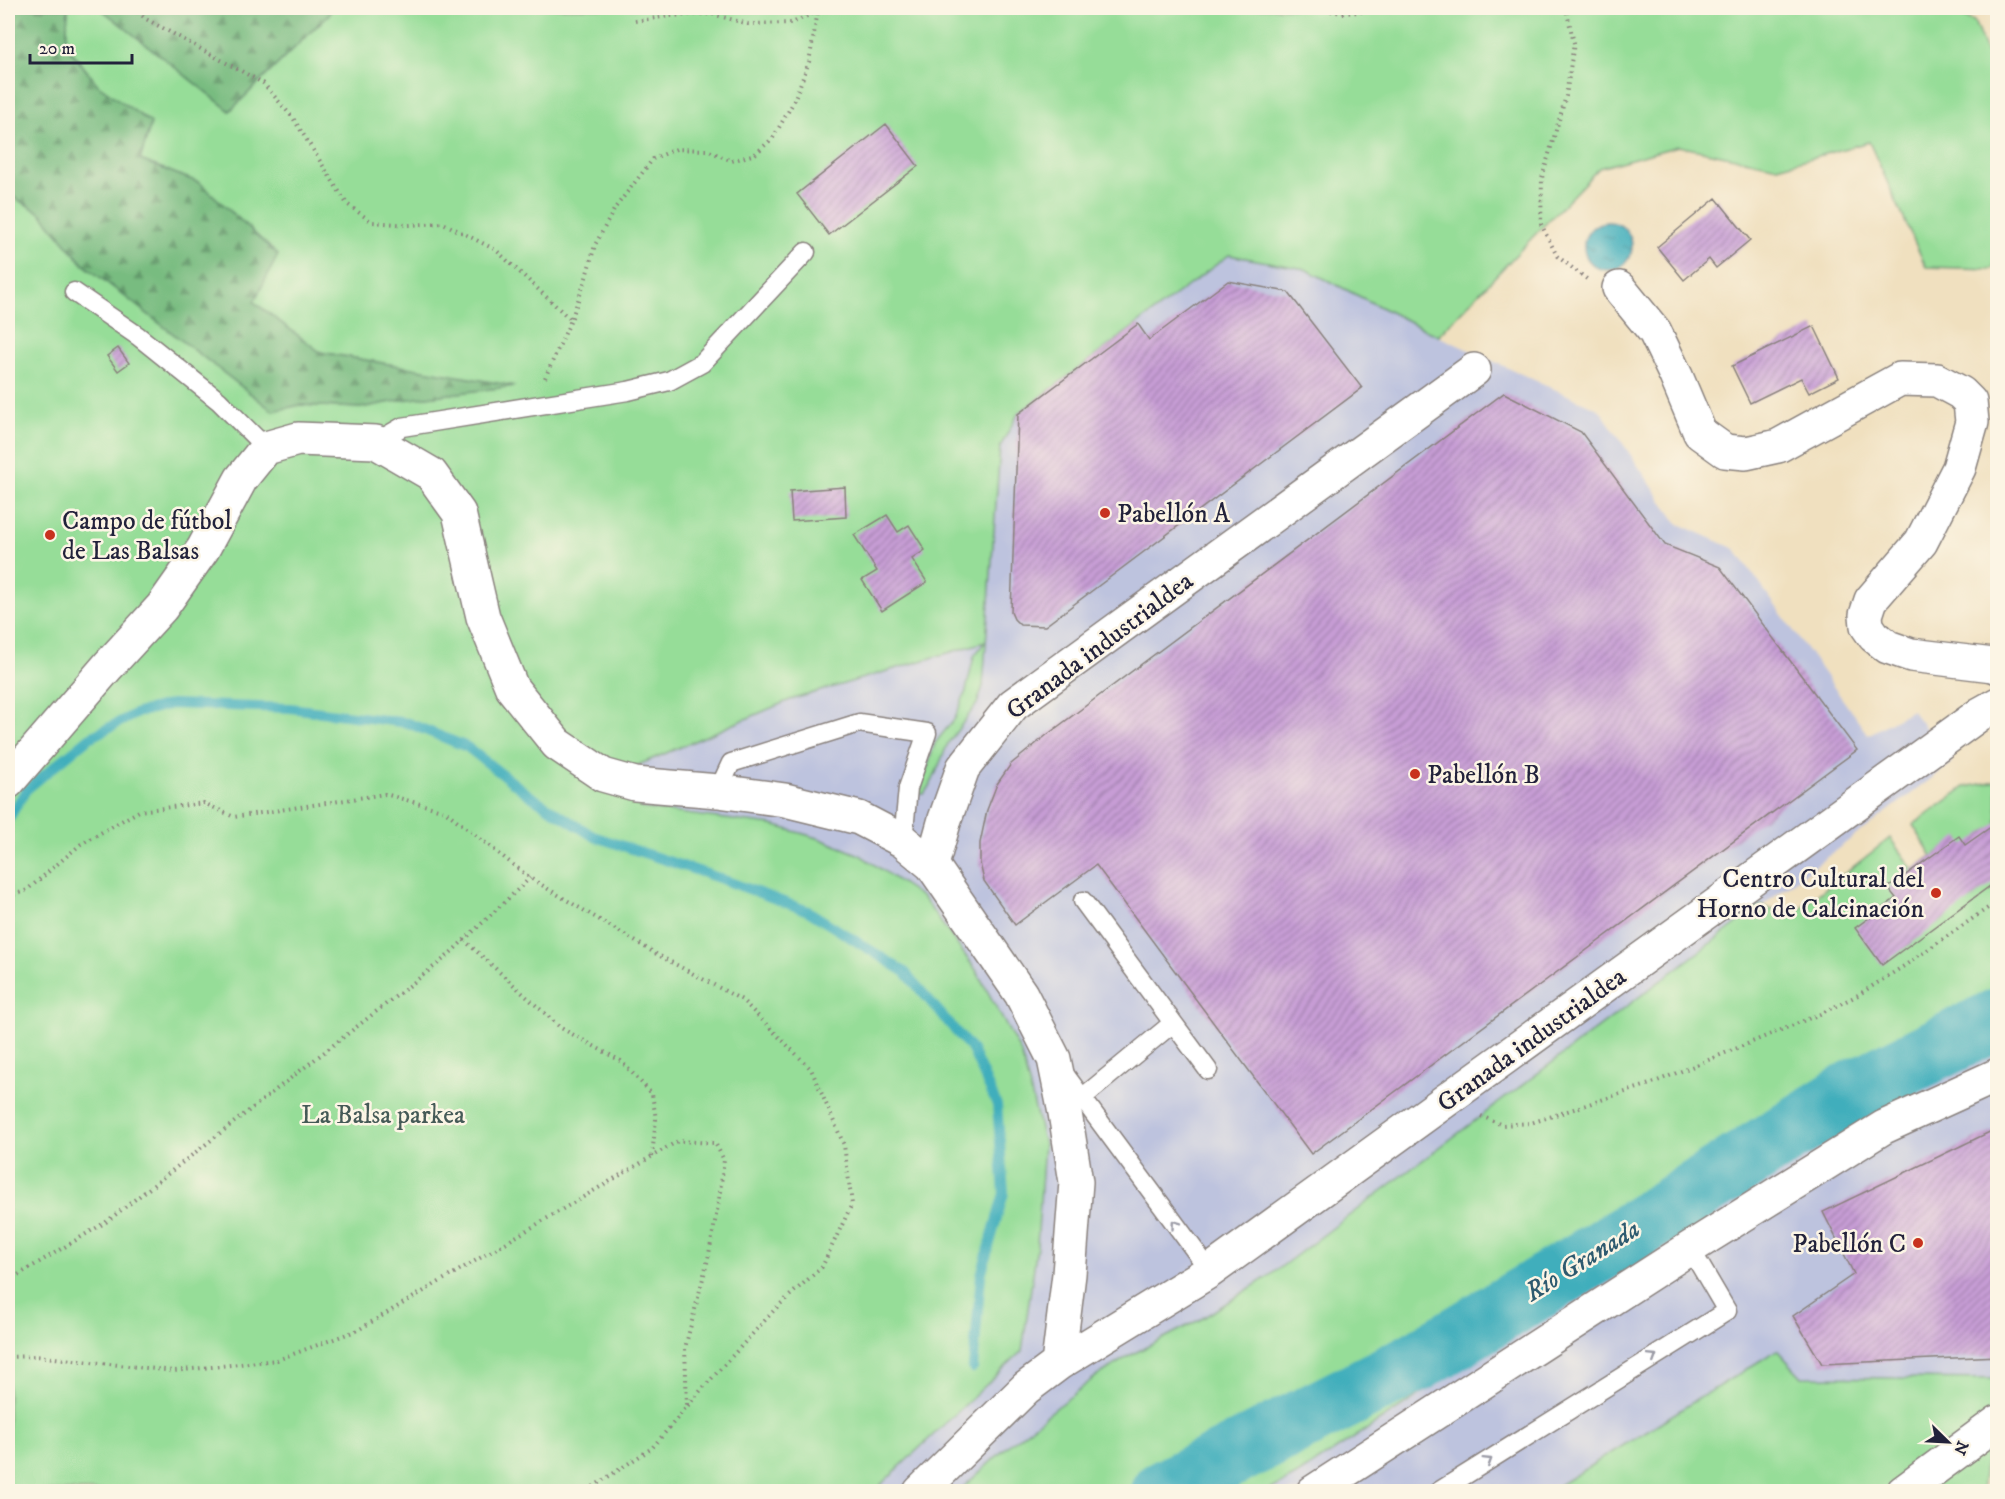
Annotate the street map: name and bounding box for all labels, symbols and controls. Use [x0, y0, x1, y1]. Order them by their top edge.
scale bar [30, 27, 132, 65]
text: 20 m [39, 38, 75, 60]
place label: Pabellón A [1117, 498, 1230, 531]
place label: Campo de fútbol de Las Balsas [62, 505, 232, 568]
marker: Pabellón A [1098, 506, 1112, 520]
marker: Campo de fútbol de Las Balsas [43, 528, 57, 542]
street label: Granada industrialdea [1000, 565, 1200, 727]
place label: Pabellón B [1427, 759, 1540, 792]
marker: Pabellón B [1408, 767, 1422, 781]
place label: Centro Cultural del Horno de Calcinación [1697, 863, 1924, 926]
marker: Centro Cultural del Horno de Calcinación [1929, 886, 1943, 900]
street label: Granada industrialdea [1431, 960, 1633, 1120]
park label: La Balsa parkea [301, 1099, 465, 1132]
water label: Río Granada [1518, 1212, 1646, 1310]
one-way arrow [1171, 1220, 1182, 1231]
place label: Pabellón C [1792, 1228, 1906, 1261]
marker: Pabellón C [1911, 1236, 1925, 1250]
one-way arrow [1647, 1354, 1658, 1365]
north arrow [1918, 1412, 1978, 1472]
text: N [1949, 1438, 1973, 1458]
one-way arrow [1482, 1456, 1492, 1468]

